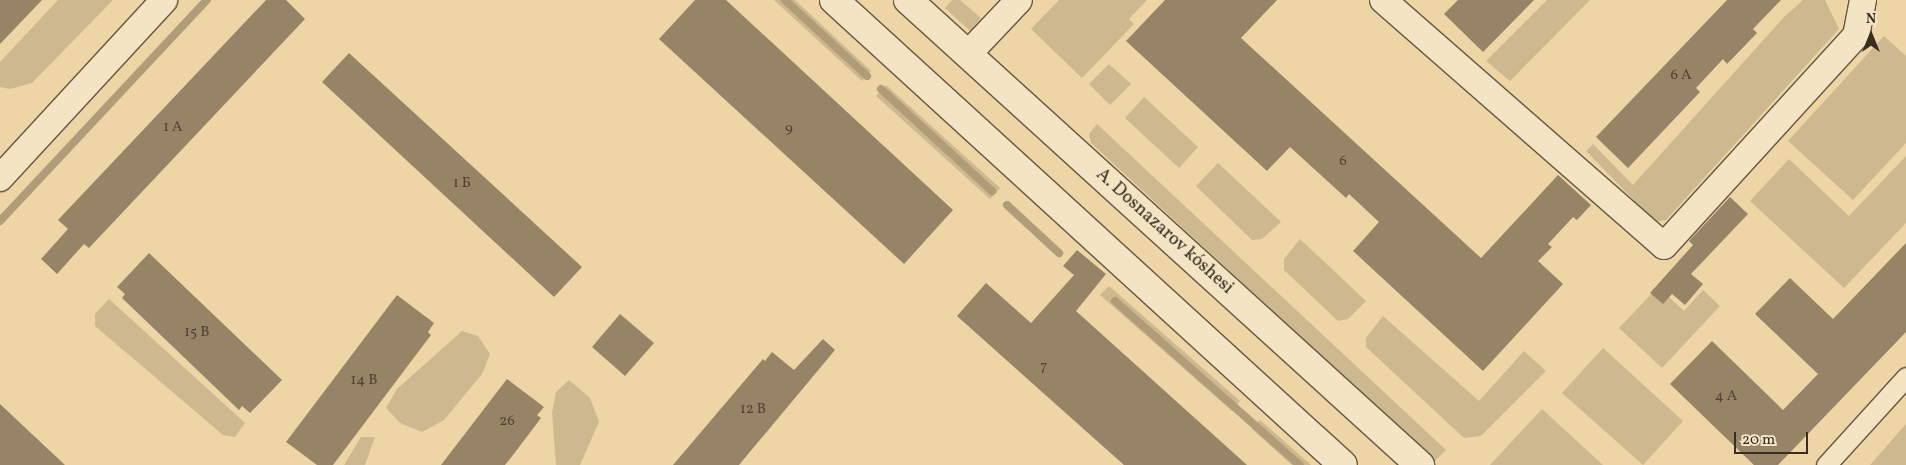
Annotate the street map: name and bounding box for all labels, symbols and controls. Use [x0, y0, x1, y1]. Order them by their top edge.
north arrow [1846, 10, 1896, 60]
text: N [1866, 10, 1876, 29]
house number: 6 А [1670, 67, 1692, 85]
house number: 1 А [163, 119, 183, 137]
house number: 9 [785, 120, 793, 138]
house number: 6 [1339, 153, 1347, 171]
street label: A. Dosnazarov kóshesi [1091, 164, 1237, 300]
house number: 1 Б [453, 175, 471, 193]
house number: 15 В [184, 324, 210, 342]
house number: 7 [1040, 358, 1048, 376]
house number: 14 В [350, 372, 378, 390]
house number: 4 А [1715, 388, 1737, 406]
house number: 12 В [740, 401, 766, 419]
house number: 26 [499, 413, 515, 431]
scale bar [1736, 422, 1810, 454]
text: 20 m [1742, 430, 1775, 451]

